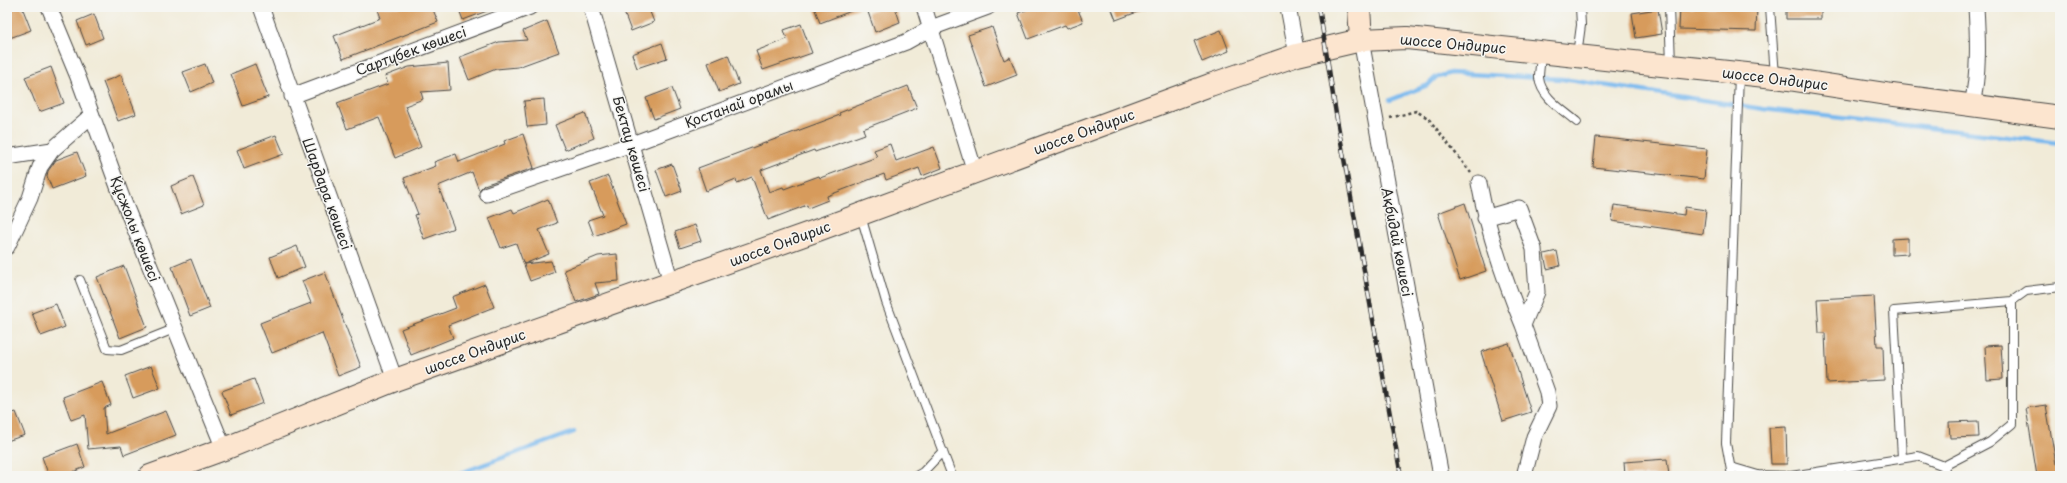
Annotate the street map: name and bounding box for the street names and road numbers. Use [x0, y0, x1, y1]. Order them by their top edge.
street label: Сартүбек көшесі [352, 21, 469, 80]
street label: шоссе Ондирис [1399, 28, 1507, 59]
street label: шоссе Ондирис [1721, 62, 1829, 95]
street label: Қостанай орамы [682, 74, 796, 133]
street label: Бектау көшесі [608, 93, 655, 194]
street label: шоссе Ондирис [1030, 103, 1137, 160]
street label: Шардара көшесі [297, 135, 358, 253]
street label: Құсжолы көшесі [106, 173, 165, 285]
street label: Ақбидай көшесі [1377, 185, 1418, 298]
street label: шоссе Ондирис [726, 215, 833, 272]
street label: шоссе Ондирис [421, 323, 528, 380]

